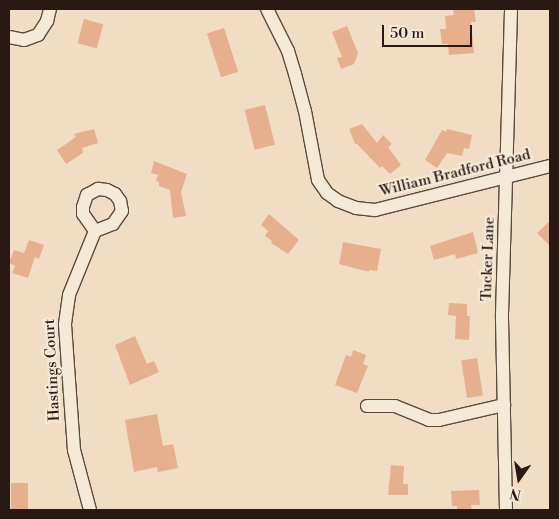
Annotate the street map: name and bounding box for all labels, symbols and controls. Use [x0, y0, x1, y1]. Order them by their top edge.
scale bar [384, 15, 474, 47]
text: 50 m [390, 24, 424, 43]
street label: William Bradford Road [378, 146, 532, 200]
street label: Tucker Lane [478, 217, 498, 301]
street label: Hastings Court [40, 318, 64, 422]
north arrow [494, 454, 544, 504]
text: N [508, 484, 523, 504]

